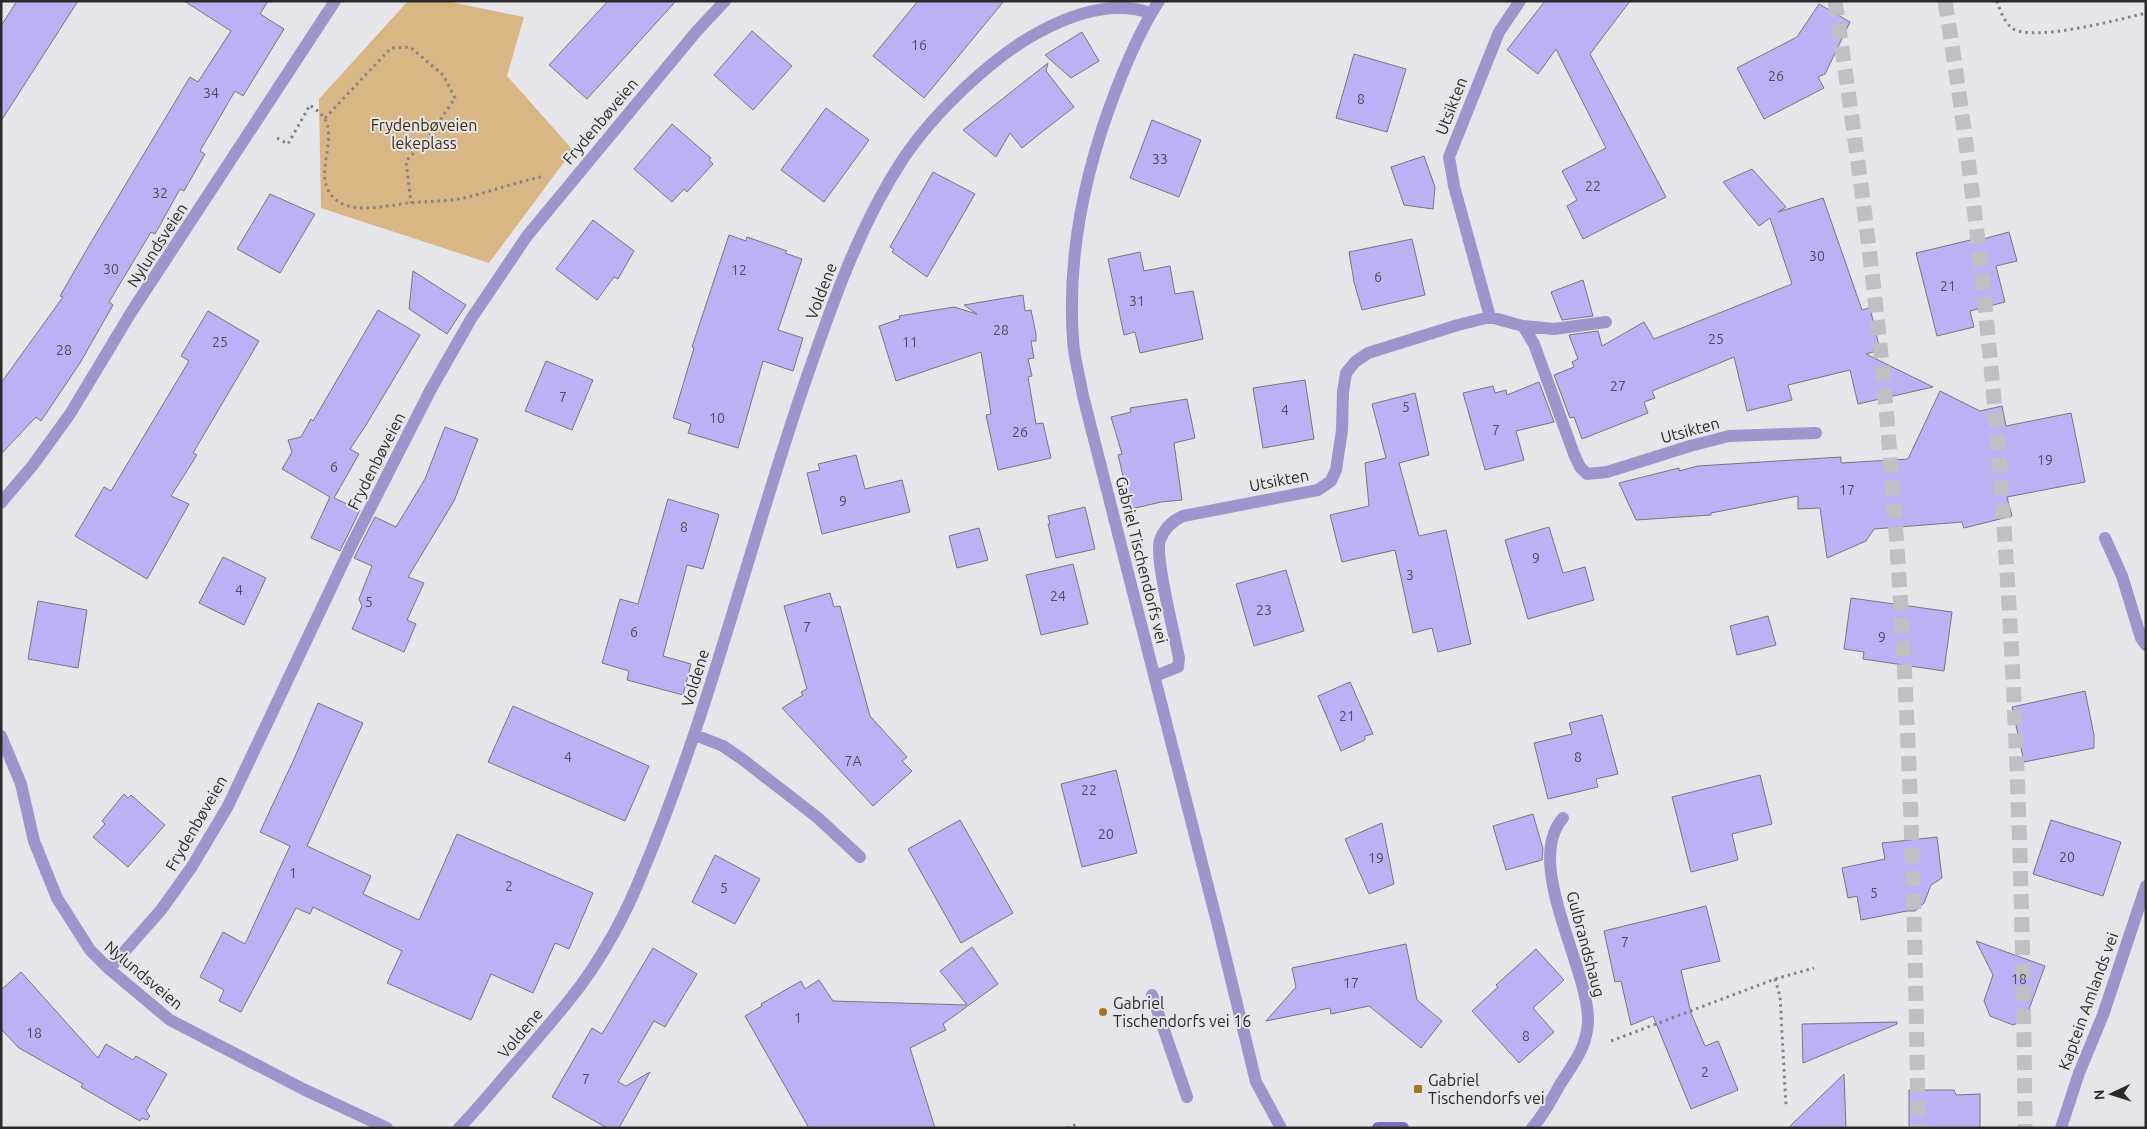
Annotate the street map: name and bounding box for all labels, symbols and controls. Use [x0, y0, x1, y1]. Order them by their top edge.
house number: 16 [911, 37, 927, 53]
house number: 26 [1768, 68, 1784, 84]
street label: Frydenbøveien [559, 74, 641, 168]
street label: Utsikten [1432, 75, 1470, 137]
house number: 34 [203, 85, 219, 101]
house number: 8 [1357, 91, 1365, 107]
park label: Frydenbøveien lekeplass [371, 116, 477, 152]
house number: 33 [1152, 151, 1168, 167]
house number: 22 [1585, 178, 1601, 194]
house number: 32 [152, 185, 168, 201]
street label: Nylundsveien [123, 200, 191, 290]
house number: 30 [1809, 248, 1825, 264]
street label: Voldene [802, 260, 840, 322]
house number: 30 [103, 261, 119, 277]
house number: 12 [731, 262, 747, 278]
house number: 6 [1374, 269, 1382, 285]
house number: 21 [1940, 278, 1956, 294]
house number: 31 [1129, 293, 1145, 309]
house number: 28 [993, 322, 1009, 338]
house number: 25 [1708, 331, 1724, 347]
house number: 25 [212, 334, 228, 350]
house number: 11 [902, 334, 918, 350]
house number: 28 [56, 342, 72, 358]
house number: 27 [1610, 378, 1626, 394]
house number: 7 [559, 389, 567, 405]
house number: 5 [1402, 399, 1410, 415]
house number: 4 [1281, 402, 1289, 418]
street label: Frydenbøveien [344, 409, 408, 513]
house number: 10 [709, 410, 725, 426]
street label: Utsikten [1659, 413, 1721, 447]
house number: 7 [1492, 422, 1500, 438]
house number: 26 [1012, 424, 1028, 440]
house number: 19 [2037, 452, 2053, 468]
house number: 6 [330, 459, 338, 475]
street label: Utsikten [1248, 465, 1310, 495]
street label: Gabriel Tischendorfs vei [1113, 475, 1171, 645]
house number: 17 [1839, 482, 1855, 498]
house number: 9 [839, 493, 847, 509]
house number: 8 [680, 519, 688, 535]
house number: 9 [1532, 550, 1540, 566]
house number: 3 [1406, 567, 1414, 583]
house number: 4 [235, 582, 243, 598]
house number: 24 [1050, 588, 1066, 604]
house number: 5 [365, 594, 373, 610]
house number: 23 [1256, 602, 1272, 618]
house number: 7 [803, 619, 811, 635]
house number: 6 [630, 624, 638, 640]
house number: 9 [1878, 629, 1886, 645]
street label: Voldene [678, 647, 712, 709]
house number: 21 [1339, 708, 1355, 724]
house number: 4 [564, 749, 572, 765]
house number: 8 [1574, 749, 1582, 765]
house number: 7A [845, 753, 862, 769]
street label: Frydenbøveien [162, 772, 230, 874]
house number: 22 [1081, 782, 1097, 798]
house number: 20 [1098, 826, 1114, 842]
house number: 20 [2059, 849, 2075, 865]
house number: 19 [1368, 850, 1384, 866]
house number: 1 [289, 865, 297, 881]
house number: 2 [505, 878, 513, 894]
house number: 5 [720, 880, 728, 896]
house number: 5 [1870, 885, 1878, 901]
street label: Gulbrandshaug [1563, 889, 1609, 999]
street label: Kaptein Amlands vei [2055, 930, 2121, 1072]
house number: 7 [1621, 934, 1629, 950]
street label: Nylundsveien [101, 937, 187, 1013]
house number: 18 [2011, 971, 2027, 987]
house number: 17 [1343, 975, 1359, 991]
place label: Gabriel Tischendorfs vei 16 [1113, 994, 1251, 1030]
street label: Voldene [494, 1005, 546, 1061]
marker: Gabriel Tischendorfs vei 16 [1097, 1006, 1109, 1018]
house number: 1 [794, 1010, 802, 1026]
house number: 18 [26, 1025, 42, 1041]
house number: 8 [1522, 1028, 1530, 1044]
house number: 2 [1701, 1064, 1709, 1080]
north arrow [2087, 1069, 2137, 1119]
house number: 7 [582, 1071, 590, 1087]
place label: Gabriel Tischendorfs vei [1428, 1071, 1545, 1107]
marker: Gabriel Tischendorfs vei [1412, 1083, 1424, 1095]
text: N [2091, 1089, 2107, 1101]

